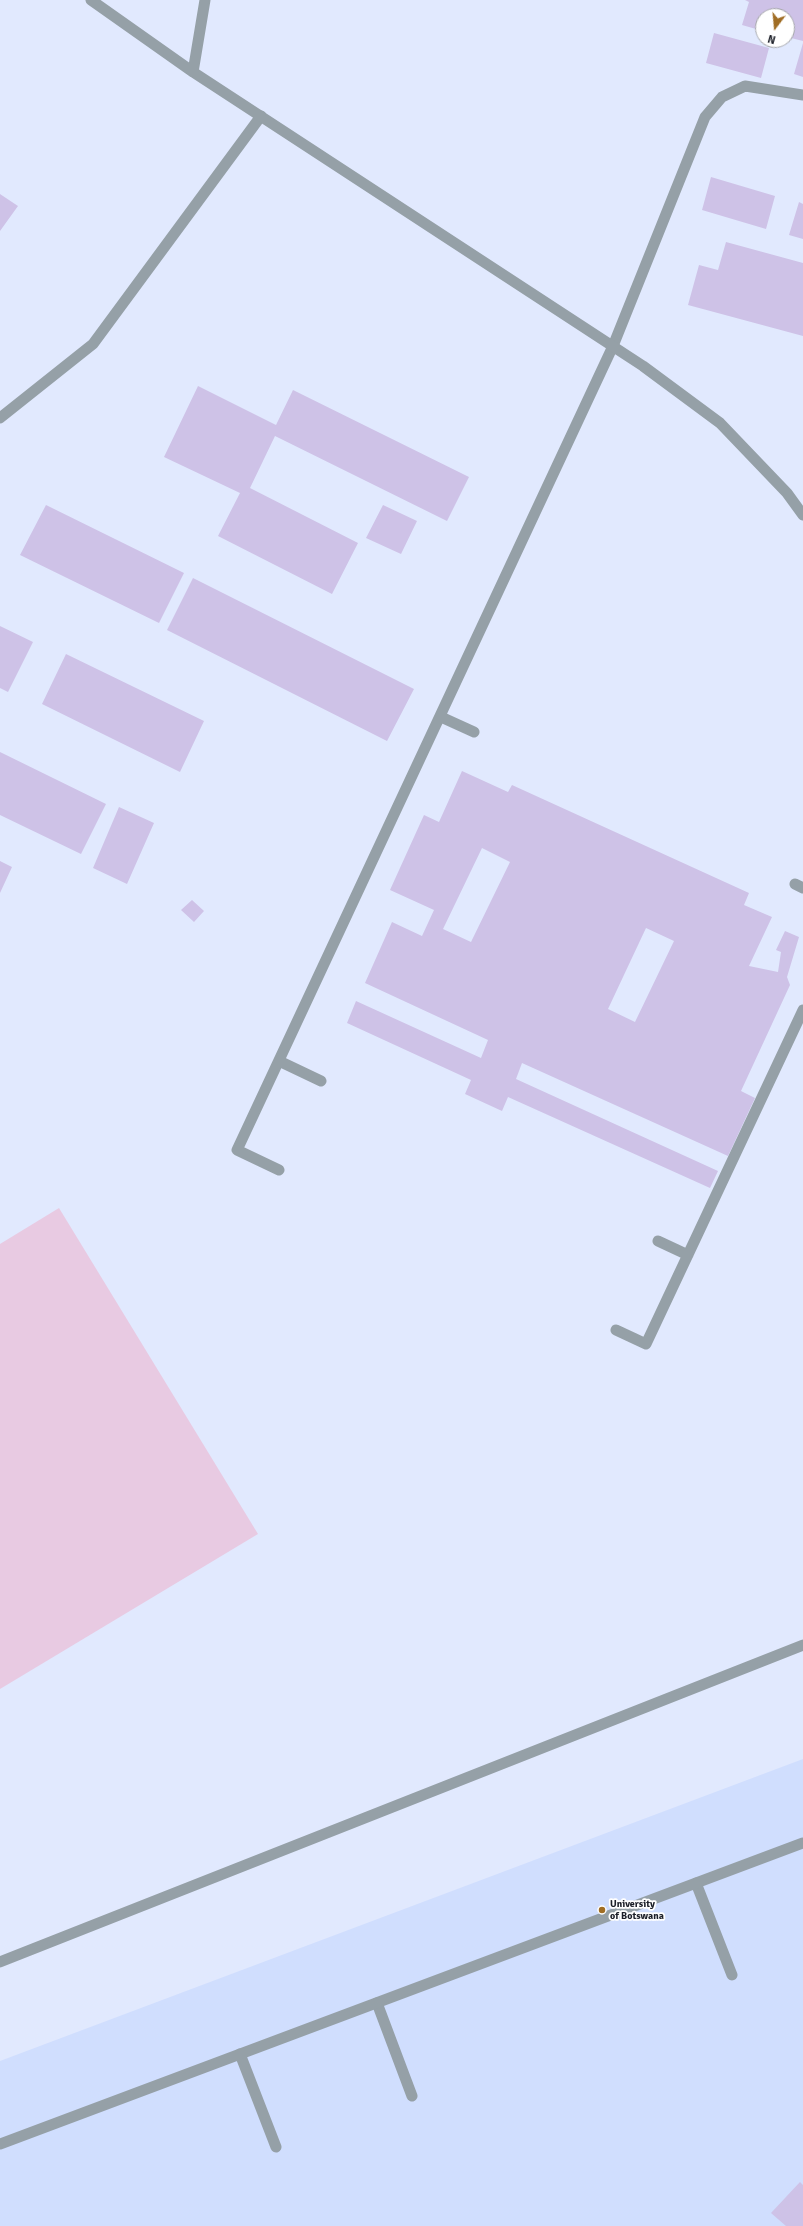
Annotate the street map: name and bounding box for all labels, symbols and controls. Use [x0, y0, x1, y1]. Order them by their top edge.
north arrow [755, 8, 795, 48]
text: N [766, 32, 777, 46]
place label: University of Botswana [610, 1898, 664, 1922]
marker: University of Botswana [597, 1905, 607, 1915]

